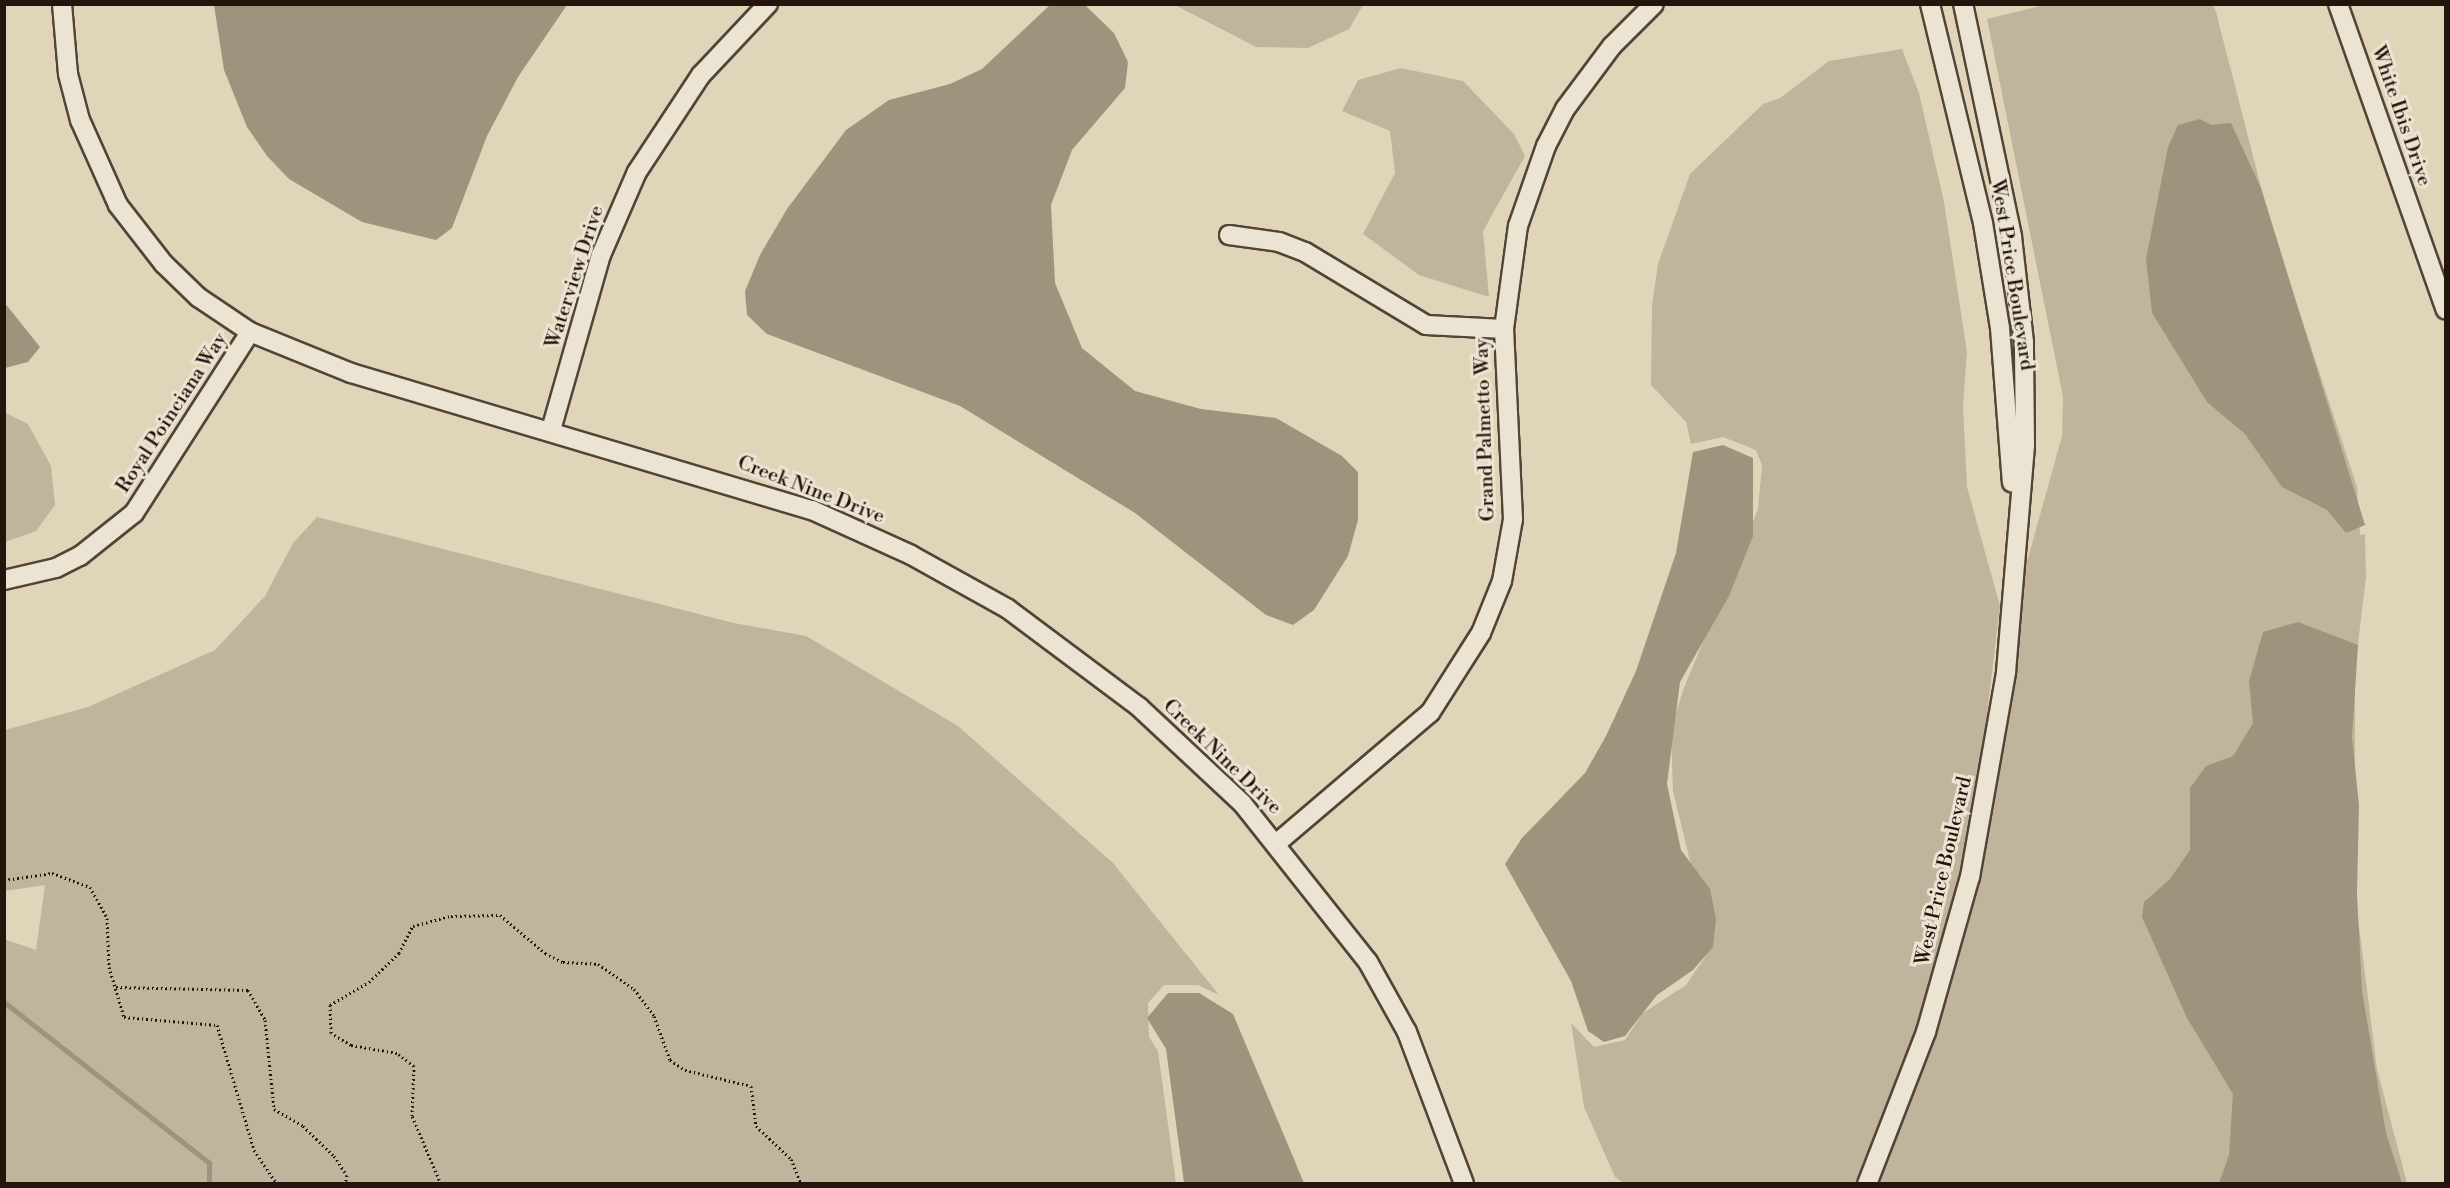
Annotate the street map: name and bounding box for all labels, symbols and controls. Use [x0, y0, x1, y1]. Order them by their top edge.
street label: White Ibis Drive [2366, 43, 2436, 189]
street label: West Price Boulevard [1985, 178, 2039, 372]
street label: Waterview Drive [541, 203, 609, 351]
street label: Royal Poinciana Way [111, 329, 233, 497]
street label: Grand Palmetto Way [1470, 338, 1500, 522]
street label: Creek Nine Drive [734, 451, 888, 529]
street label: Creek Nine Drive [1158, 694, 1286, 820]
street label: West Price Boulevard [1911, 774, 1977, 968]

